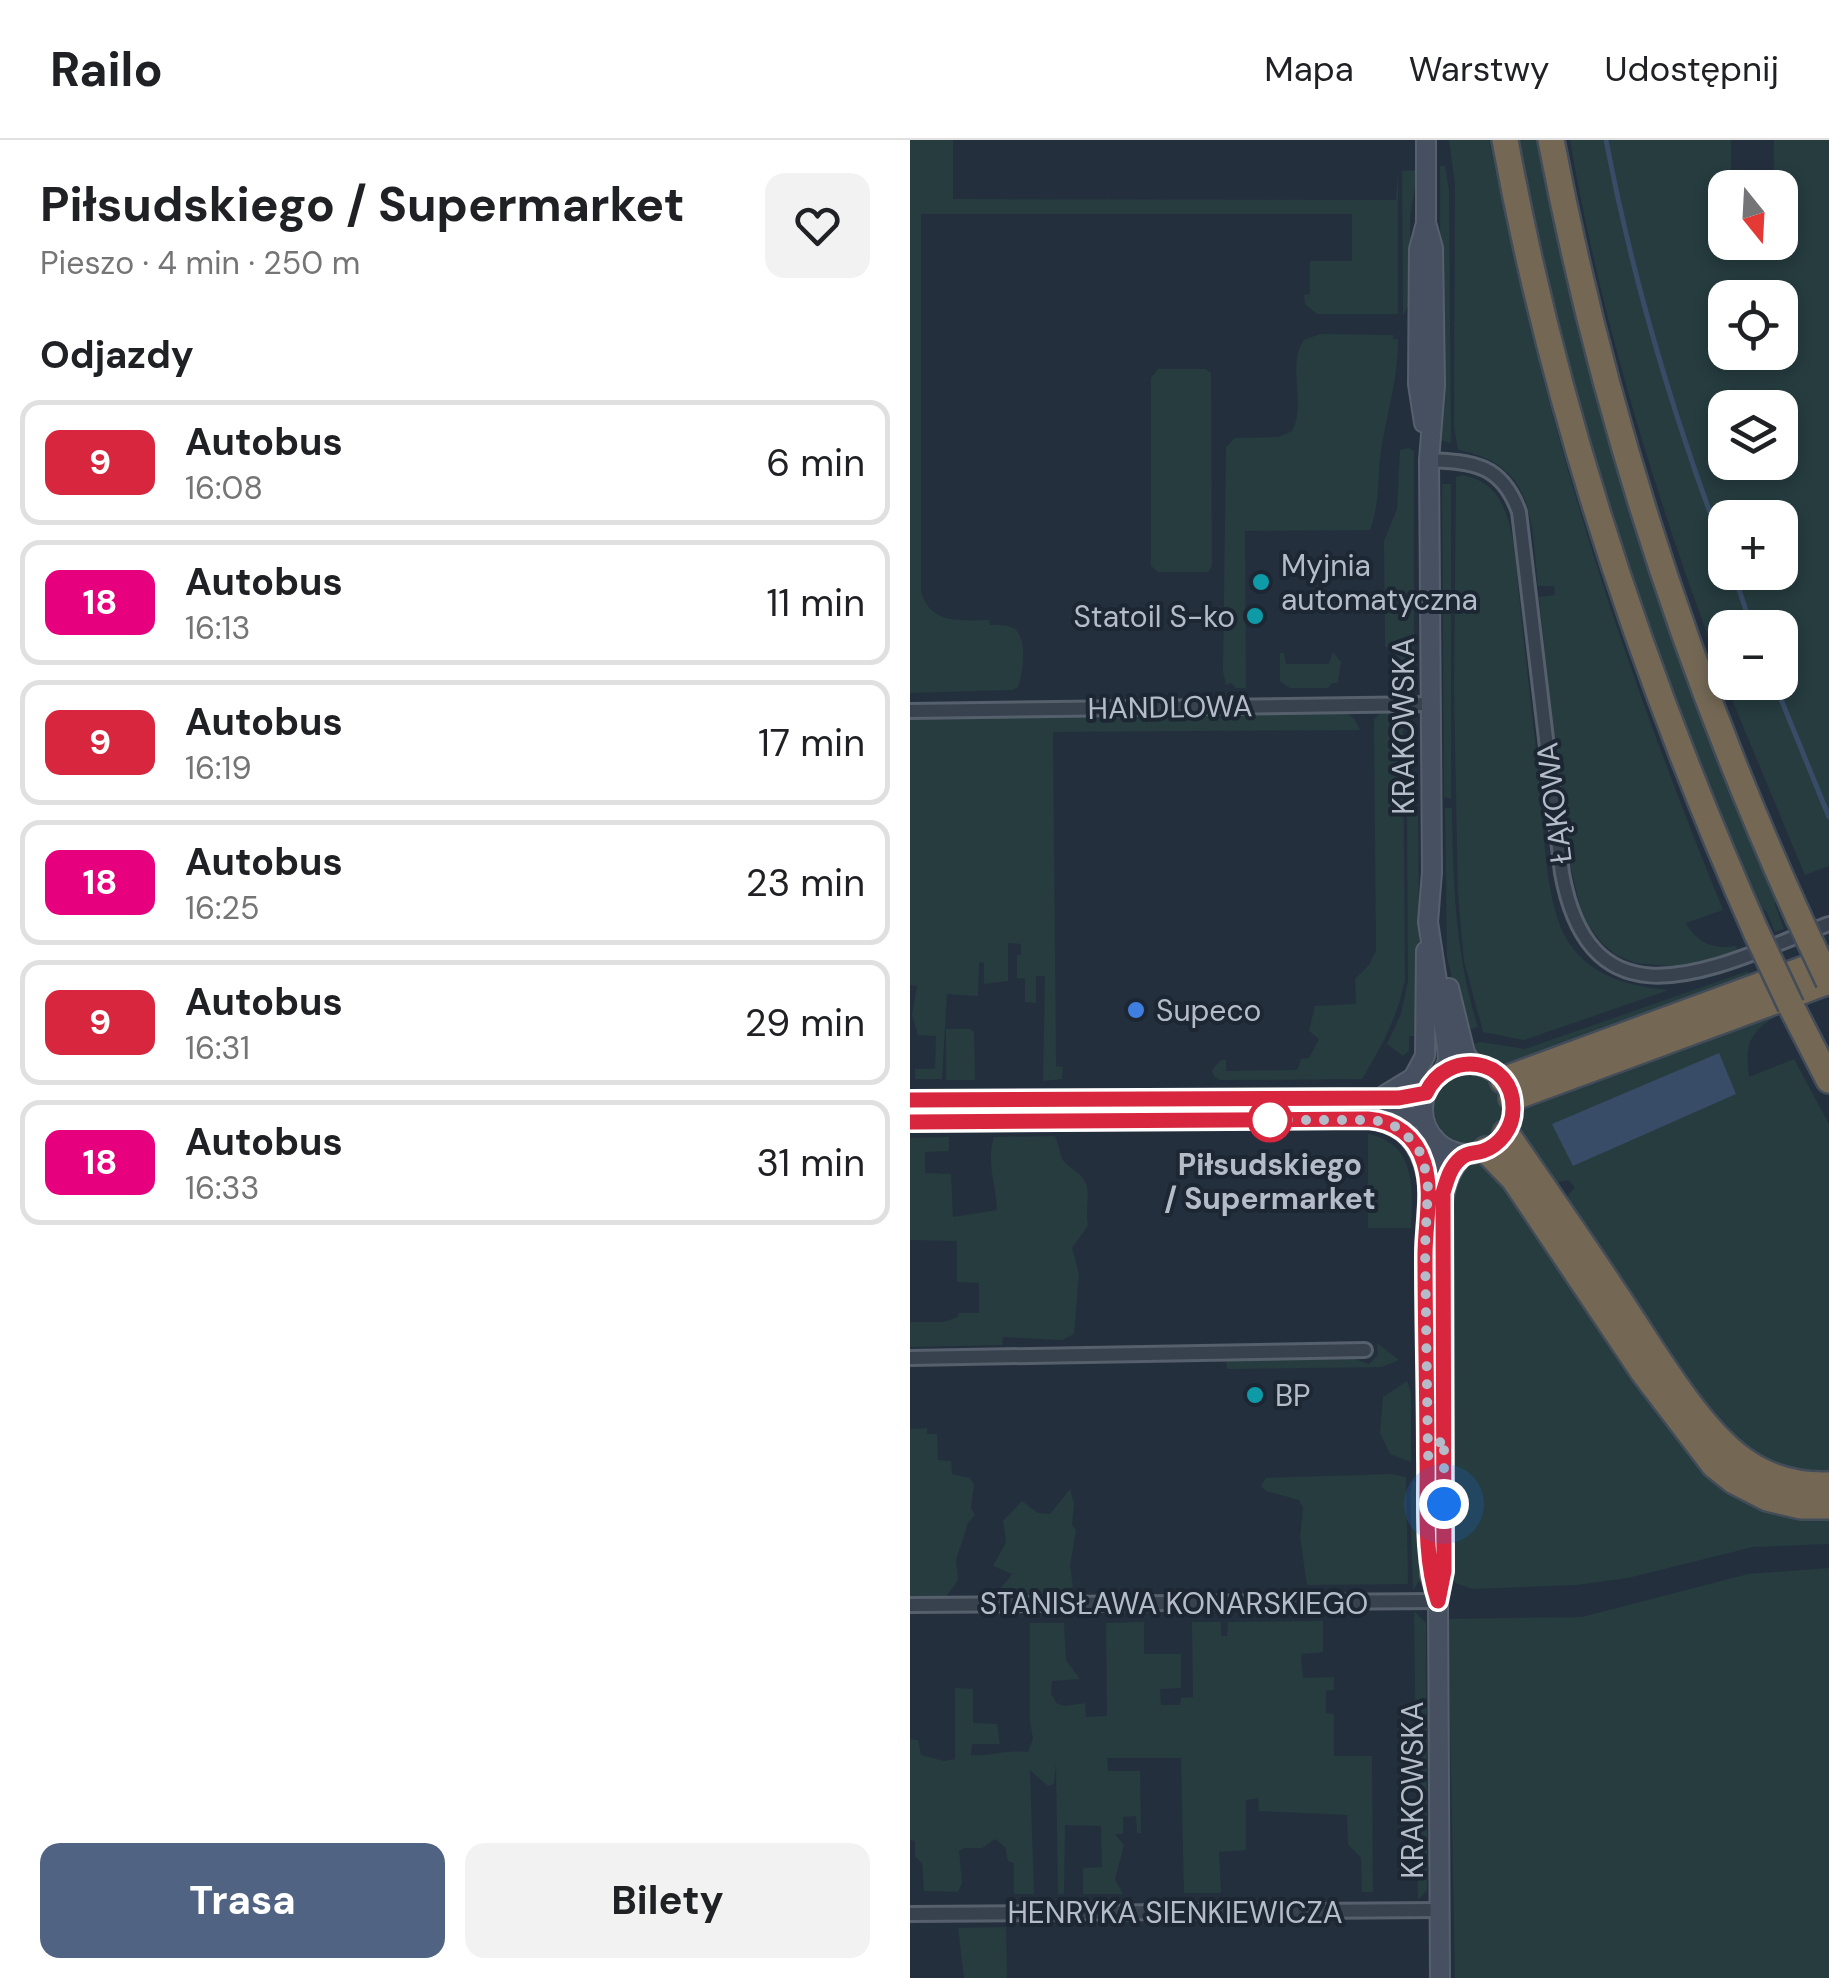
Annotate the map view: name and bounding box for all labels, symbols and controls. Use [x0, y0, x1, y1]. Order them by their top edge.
text: Railo [50, 38, 163, 101]
text: Mapa [1264, 46, 1354, 92]
text: Warstwy [1409, 46, 1550, 92]
text: Udostępnij [1605, 46, 1779, 92]
north arrow [1708, 170, 1798, 260]
map controls [1708, 170, 1798, 700]
text: Piłsudskiego / Supermarket [40, 173, 685, 236]
button: heart [765, 173, 870, 278]
text: Pieszo · 4 min · 250 m [40, 242, 360, 284]
button: locate [1708, 280, 1798, 370]
text: Odjazdy [40, 330, 194, 380]
button: layers [1708, 390, 1798, 480]
text: Autobus [185, 417, 343, 467]
text: 6 min [766, 438, 865, 488]
text: 9 [89, 439, 111, 485]
text: 16:08 [185, 467, 263, 509]
button: + [1708, 500, 1798, 590]
place label: Myjnia automatyczna [1281, 546, 1478, 619]
text: Autobus [185, 557, 343, 607]
marker: Myjnia automatyczna [1250, 571, 1272, 593]
text: 11 min [766, 578, 865, 628]
text: 18 [83, 579, 117, 625]
place label: Statoil S-ko [1073, 597, 1235, 636]
marker: Statoil S-ko [1244, 605, 1266, 627]
text: 16:13 [185, 607, 250, 649]
button: − [1708, 610, 1798, 700]
street label: KRAKOWSKA [1384, 637, 1423, 815]
street label: HANDLOWA [1087, 686, 1253, 728]
text: Autobus [185, 697, 343, 747]
text: 17 min [758, 718, 865, 768]
text: 9 [89, 719, 111, 765]
street label: ŁĄKOWA [1527, 740, 1581, 866]
text: 16:19 [185, 747, 252, 789]
text: Autobus [185, 837, 343, 887]
text: 23 min [746, 858, 865, 908]
text: 18 [83, 859, 117, 905]
text: 16:25 [185, 887, 260, 929]
text: Autobus [185, 977, 343, 1027]
place label: Supeco [1156, 991, 1261, 1030]
text: 29 min [745, 998, 865, 1048]
text: 9 [89, 999, 111, 1045]
marker: Supeco [1125, 999, 1147, 1021]
text: 16:31 [185, 1027, 250, 1069]
marker: Piłsudskiego / Supermarket [1249, 1099, 1291, 1141]
text: Autobus [185, 1117, 343, 1167]
text: 31 min [756, 1138, 865, 1188]
text: 18 [83, 1139, 117, 1185]
place label: Piłsudskiego / Supermarket [1164, 1145, 1376, 1218]
text: 16:33 [185, 1167, 259, 1209]
place label: BP [1275, 1376, 1311, 1415]
marker: BP [1244, 1384, 1266, 1406]
your location [1419, 1479, 1469, 1529]
street label: STANISŁAWA KONARSKIEGO [980, 1584, 1368, 1623]
street label: KRAKOWSKA [1393, 1701, 1432, 1879]
button: Trasa [40, 1843, 445, 1958]
button: Bilety [465, 1843, 870, 1958]
street label: HENRYKA SIENKIEWICZA [1007, 1893, 1343, 1932]

